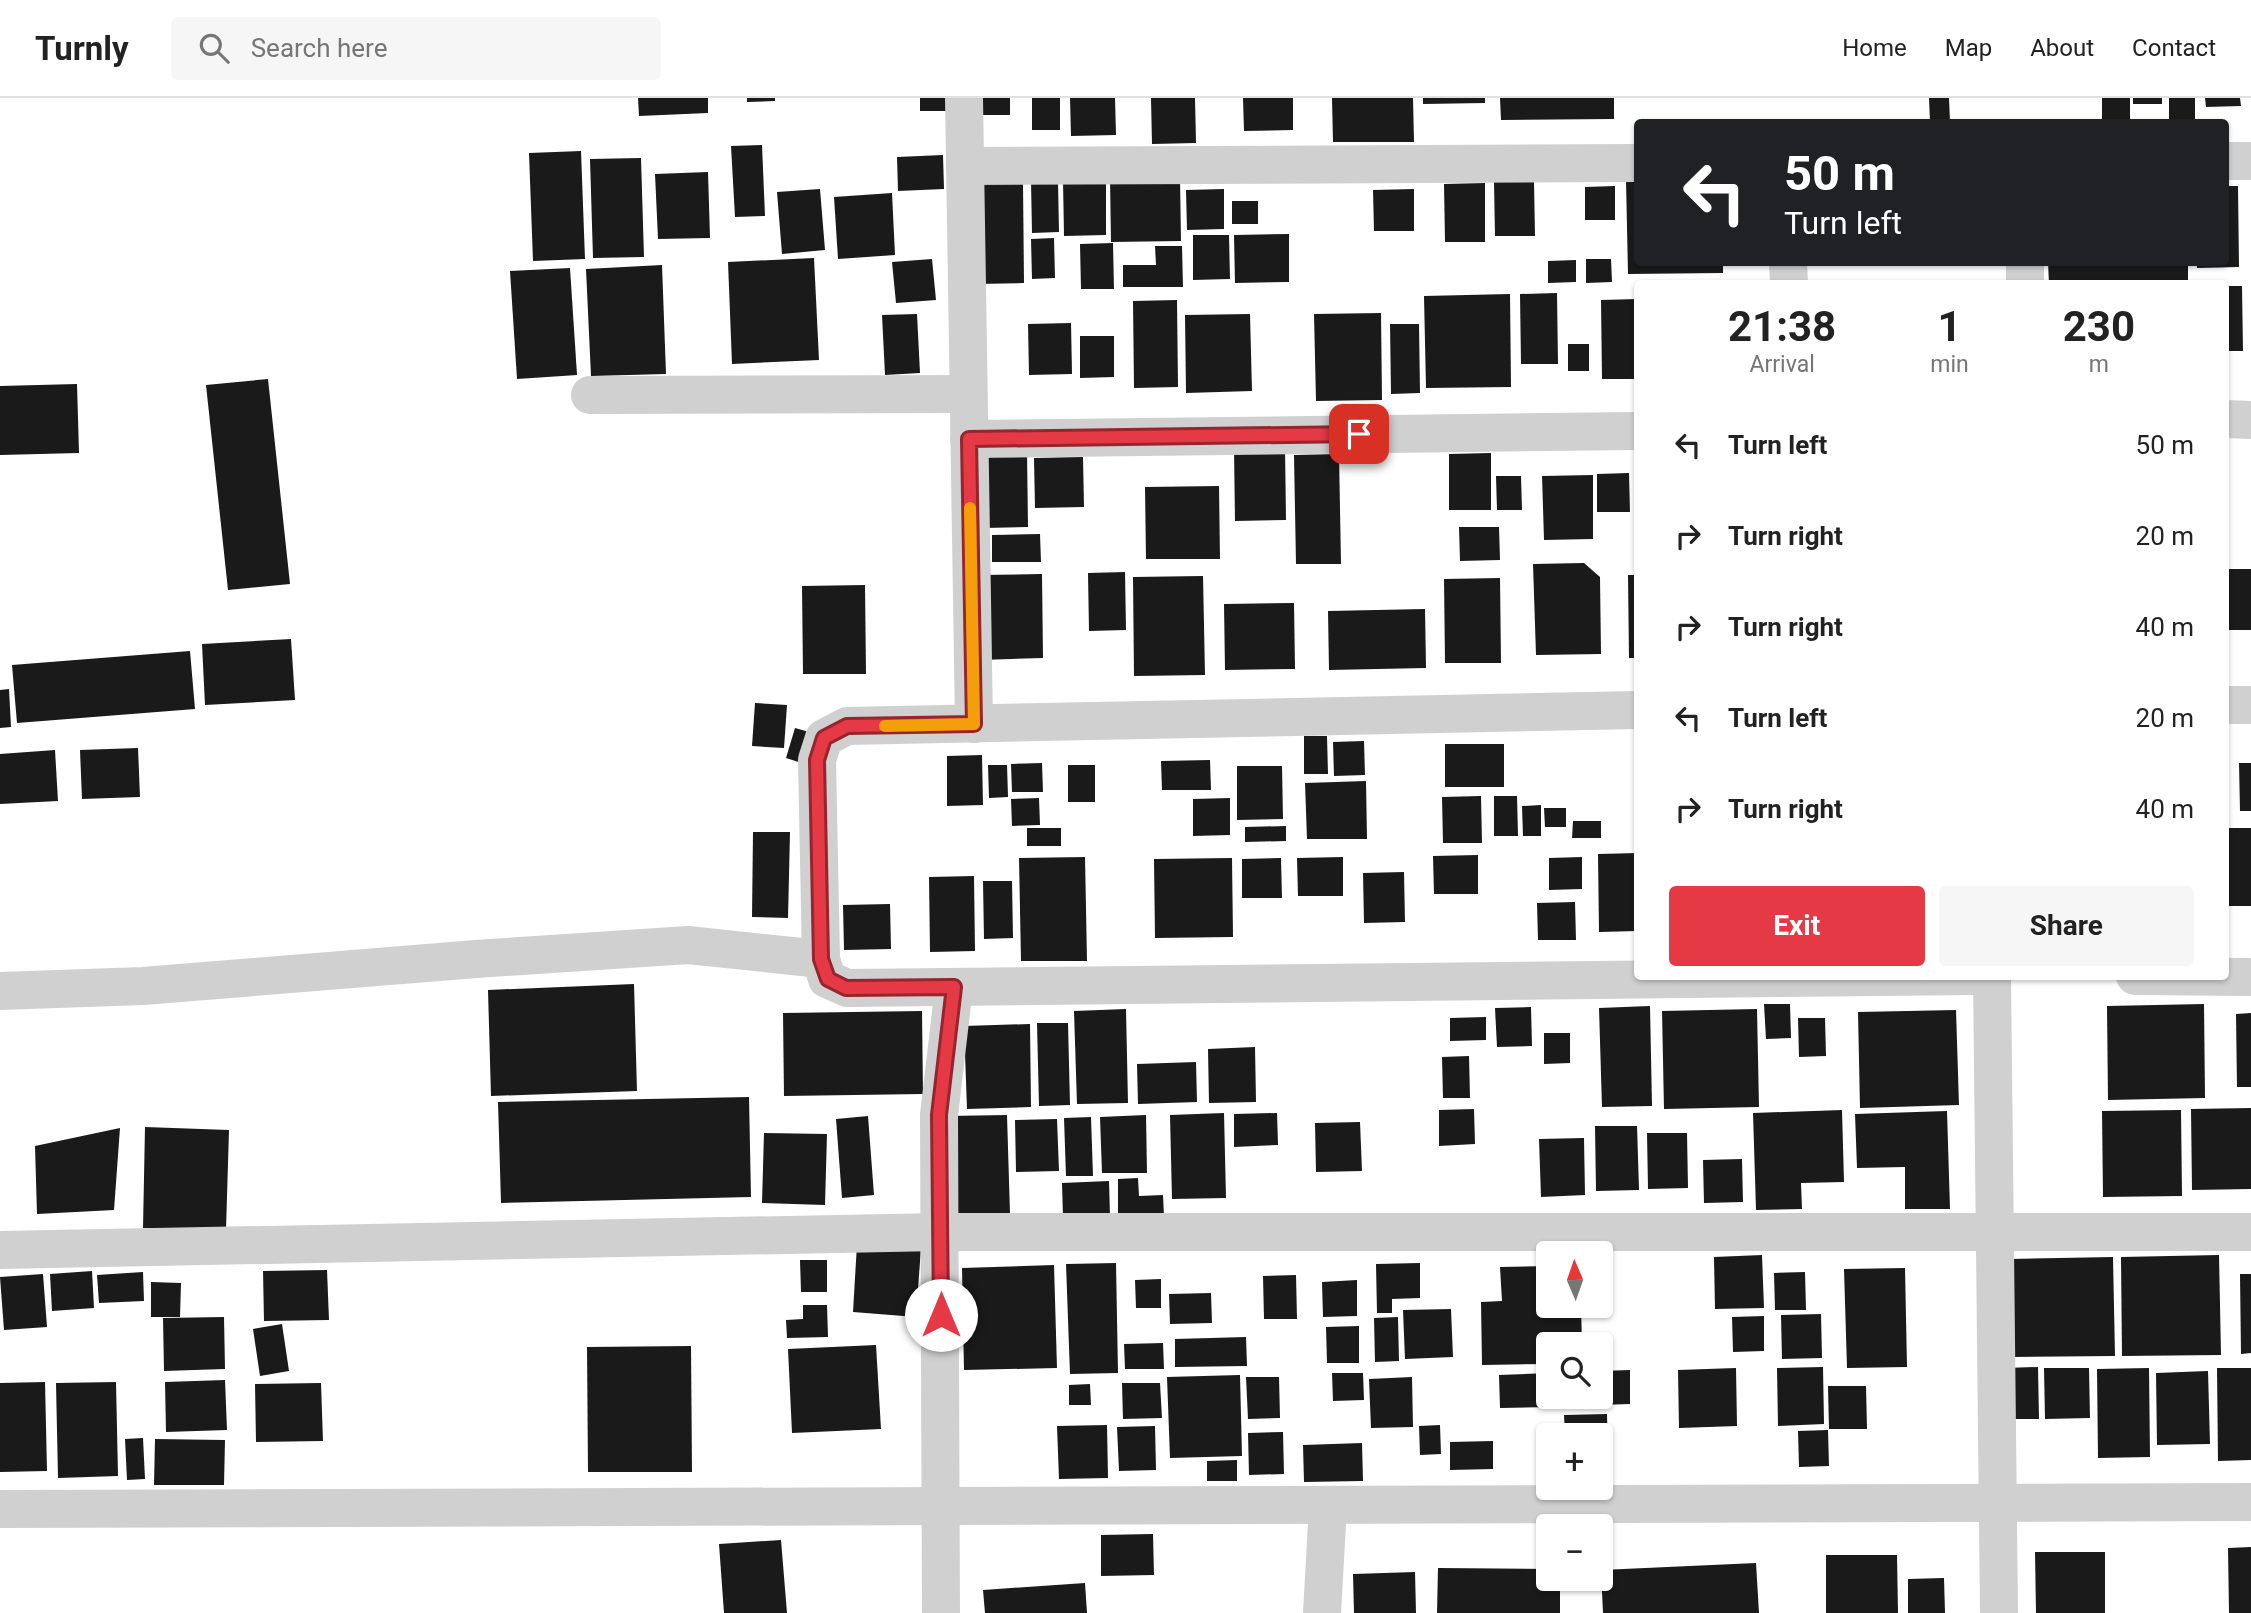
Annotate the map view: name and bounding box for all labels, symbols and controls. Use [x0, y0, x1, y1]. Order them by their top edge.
search box [171, 17, 661, 80]
text: Turnly [35, 29, 129, 68]
icon: search [195, 29, 233, 67]
text: Search here [251, 33, 387, 63]
text: Home [1842, 34, 1907, 62]
text: Map [1945, 34, 1992, 62]
text: About [2030, 34, 2094, 62]
text: Contact [2132, 34, 2216, 62]
text: 50 m [1784, 145, 1895, 202]
icon: left [1669, 147, 1760, 238]
text: Turn left [1784, 204, 1902, 242]
text: 21:38 [1728, 302, 1836, 351]
text: 1 [1937, 302, 1962, 351]
text: 230 [2063, 302, 2135, 351]
text: Arrival [1749, 351, 1815, 378]
text: min [1930, 351, 1969, 378]
text: m [2089, 351, 2109, 378]
pin [1329, 404, 1389, 464]
icon: arrive [1340, 415, 1378, 453]
icon: left [1669, 426, 1707, 464]
text: Turn left [1728, 430, 1827, 460]
text: 50 m [2136, 430, 2194, 460]
icon: right [1669, 517, 1707, 555]
text: Turn right [1728, 521, 1843, 551]
text: 20 m [2136, 521, 2194, 551]
icon: right [1669, 608, 1707, 646]
text: Turn right [1728, 612, 1843, 642]
text: 40 m [2136, 612, 2194, 642]
icon: left [1669, 699, 1707, 737]
text: Turn left [1728, 703, 1827, 733]
text: 20 m [2136, 703, 2194, 733]
icon: right [1669, 790, 1707, 828]
text: Turn right [1728, 794, 1843, 824]
text: 40 m [2136, 794, 2194, 824]
button: Exit [1669, 886, 1925, 966]
button: Share [1939, 886, 2194, 966]
north arrow [1536, 1241, 1614, 1318]
map controls [1536, 1241, 1613, 1591]
position arrow [904, 1278, 978, 1352]
button: search [1536, 1332, 1613, 1409]
button: + [1536, 1423, 1613, 1500]
button: − [1536, 1514, 1613, 1591]

